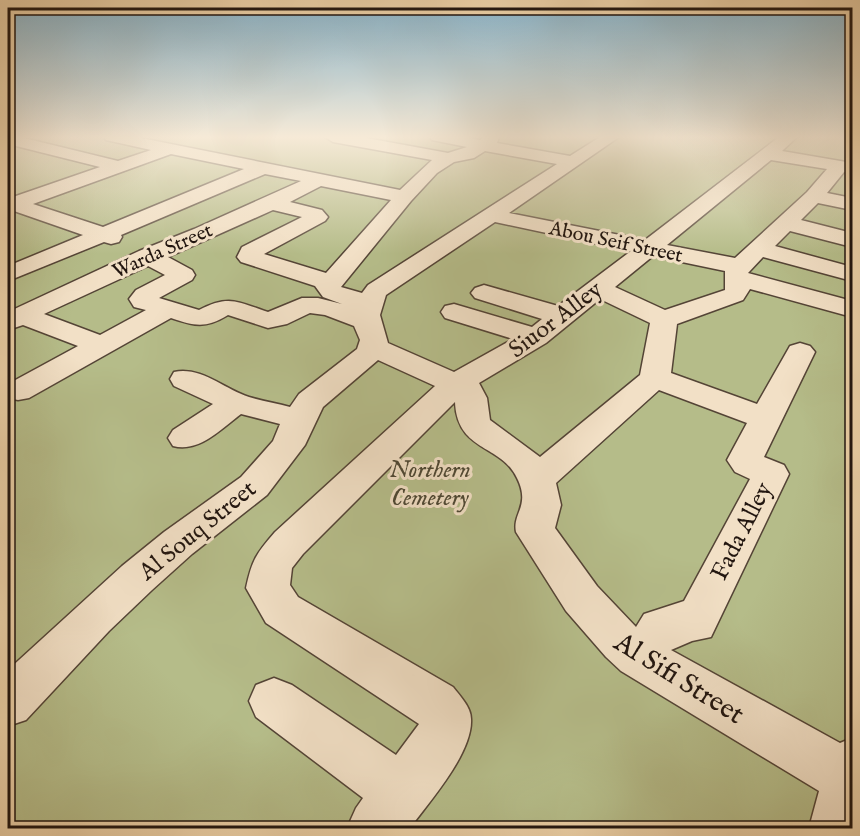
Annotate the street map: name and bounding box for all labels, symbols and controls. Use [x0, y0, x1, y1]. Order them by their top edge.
street label: Abou Seif Street [546, 216, 685, 269]
street label: Warda Street [109, 218, 217, 285]
street label: Siuor Alley [503, 275, 609, 366]
park label: Northern Cemetery [389, 455, 471, 514]
street label: Al Souq Street [132, 474, 263, 589]
street label: Fada Alley [705, 477, 780, 586]
street label: Al Sifi Street [606, 625, 750, 733]

